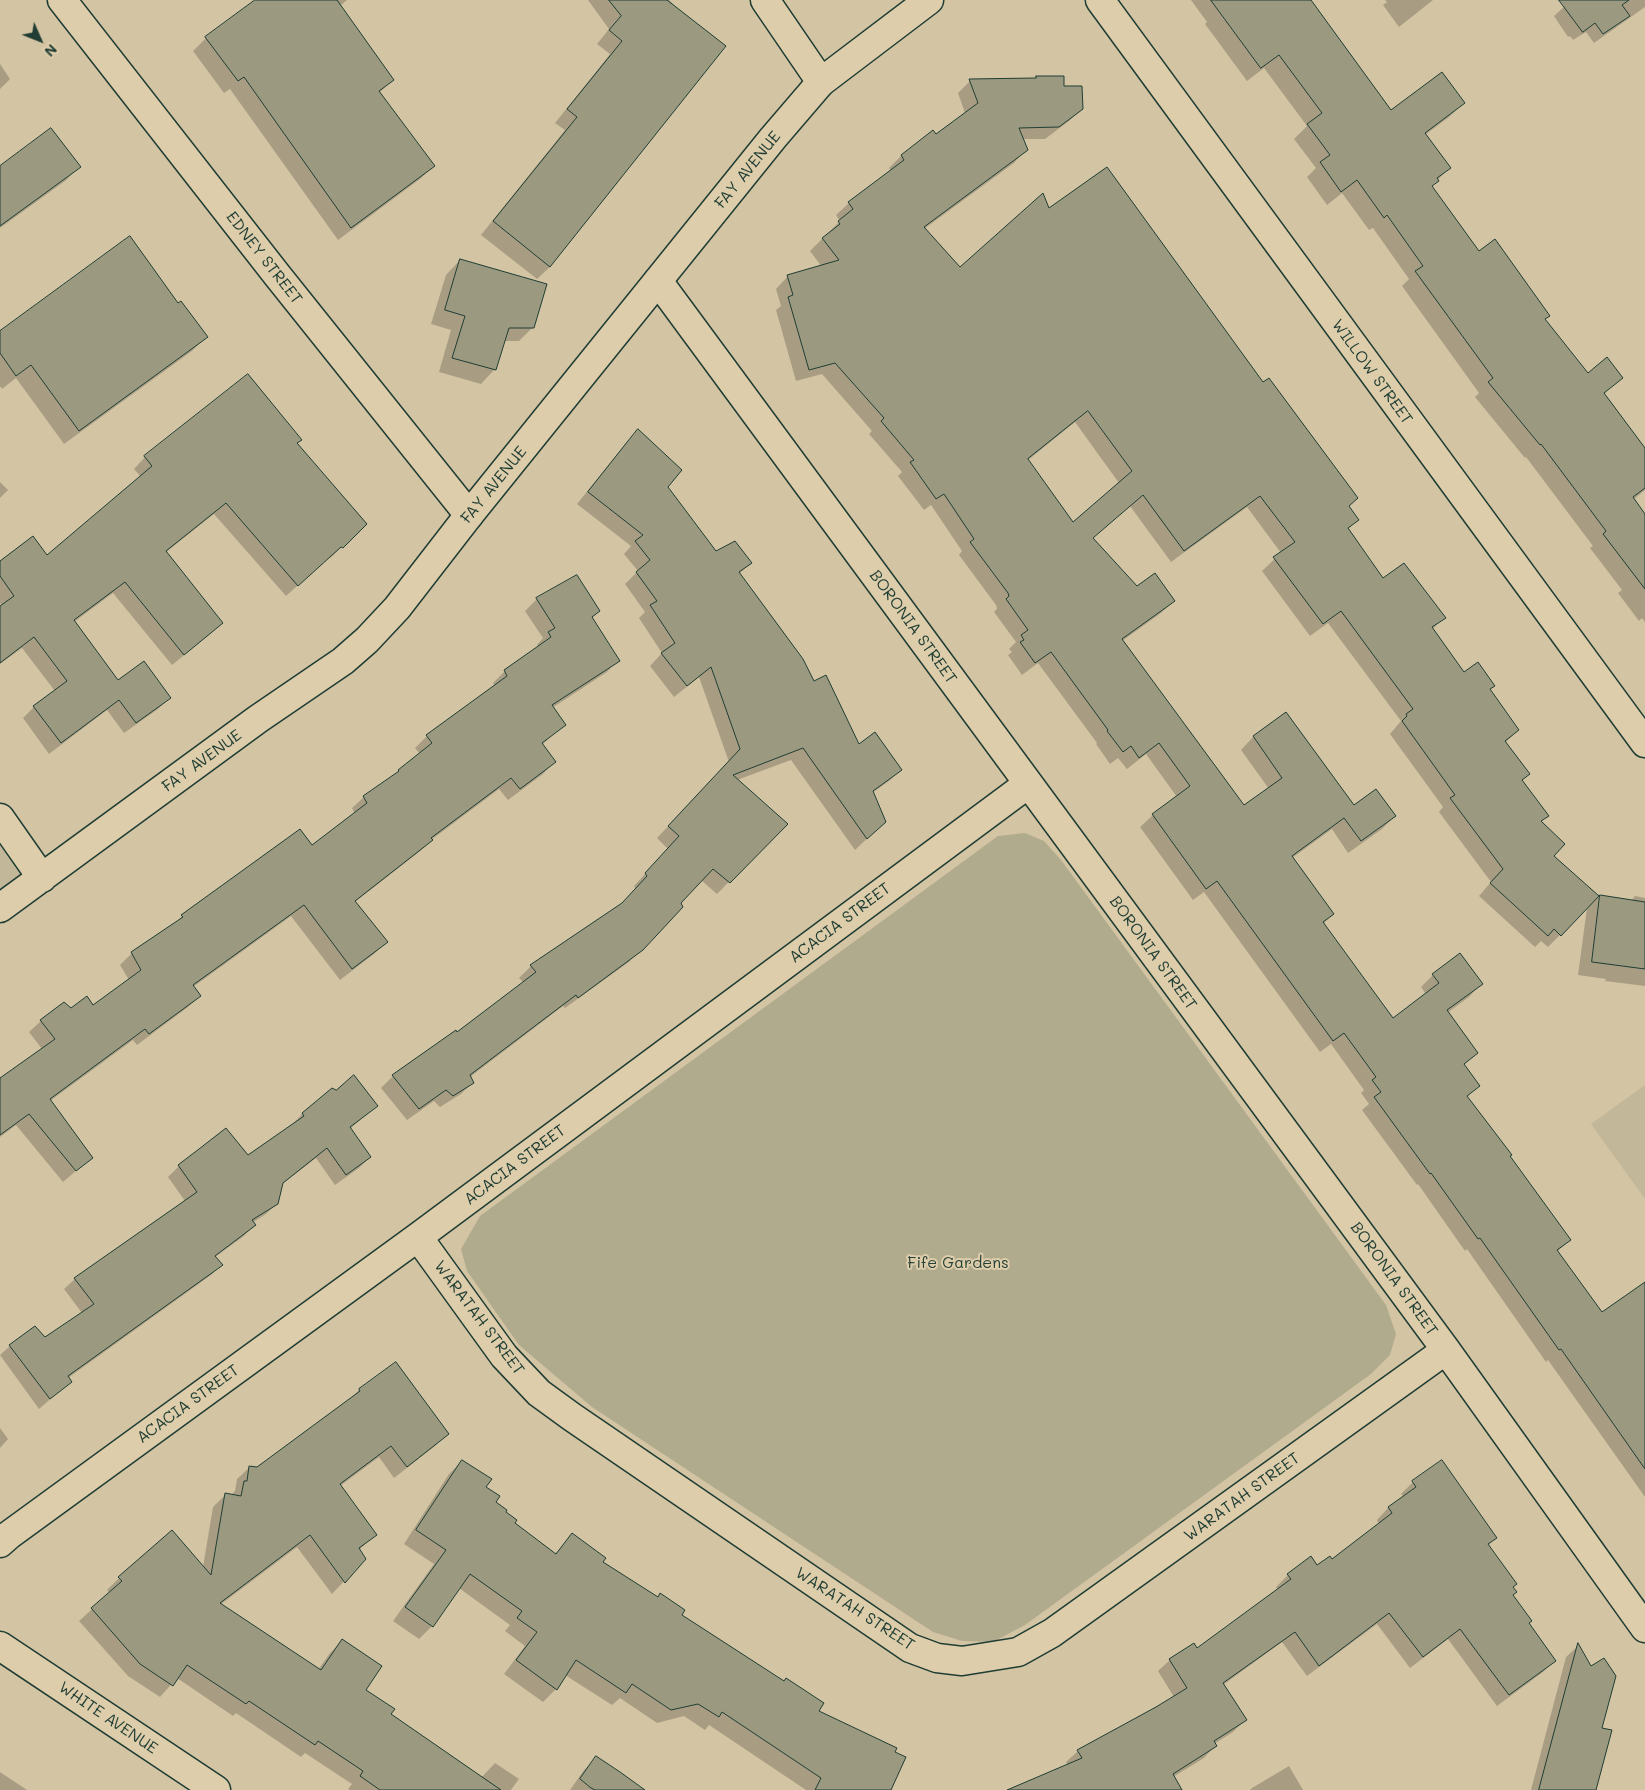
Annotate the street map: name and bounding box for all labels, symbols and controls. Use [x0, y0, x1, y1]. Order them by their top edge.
north arrow [15, 15, 65, 65]
text: N [41, 40, 62, 61]
street label: FAY AVENUE [711, 128, 785, 212]
street label: EDNEY STREET [222, 208, 306, 308]
street label: WILLOW STREET [1327, 316, 1417, 428]
street label: FAY AVENUE [457, 443, 531, 527]
street label: BORONIA STREET [865, 566, 961, 688]
street label: FAY AVENUE [158, 726, 246, 796]
street label: ACACIA STREET [786, 879, 894, 967]
street label: BORONIA STREET [1105, 892, 1201, 1014]
street label: ACACIA STREET [461, 1121, 569, 1209]
street label: BORONIA STREET [1346, 1218, 1442, 1340]
park label: Fife Gardens [907, 1253, 1009, 1273]
street label: WARATAH STREET [430, 1257, 528, 1379]
street label: ACACIA STREET [133, 1360, 243, 1448]
street label: WARATAH STREET [1180, 1449, 1304, 1545]
street label: WARATAH STREET [792, 1563, 918, 1655]
street label: WHITE AVENUE [55, 1678, 161, 1758]

